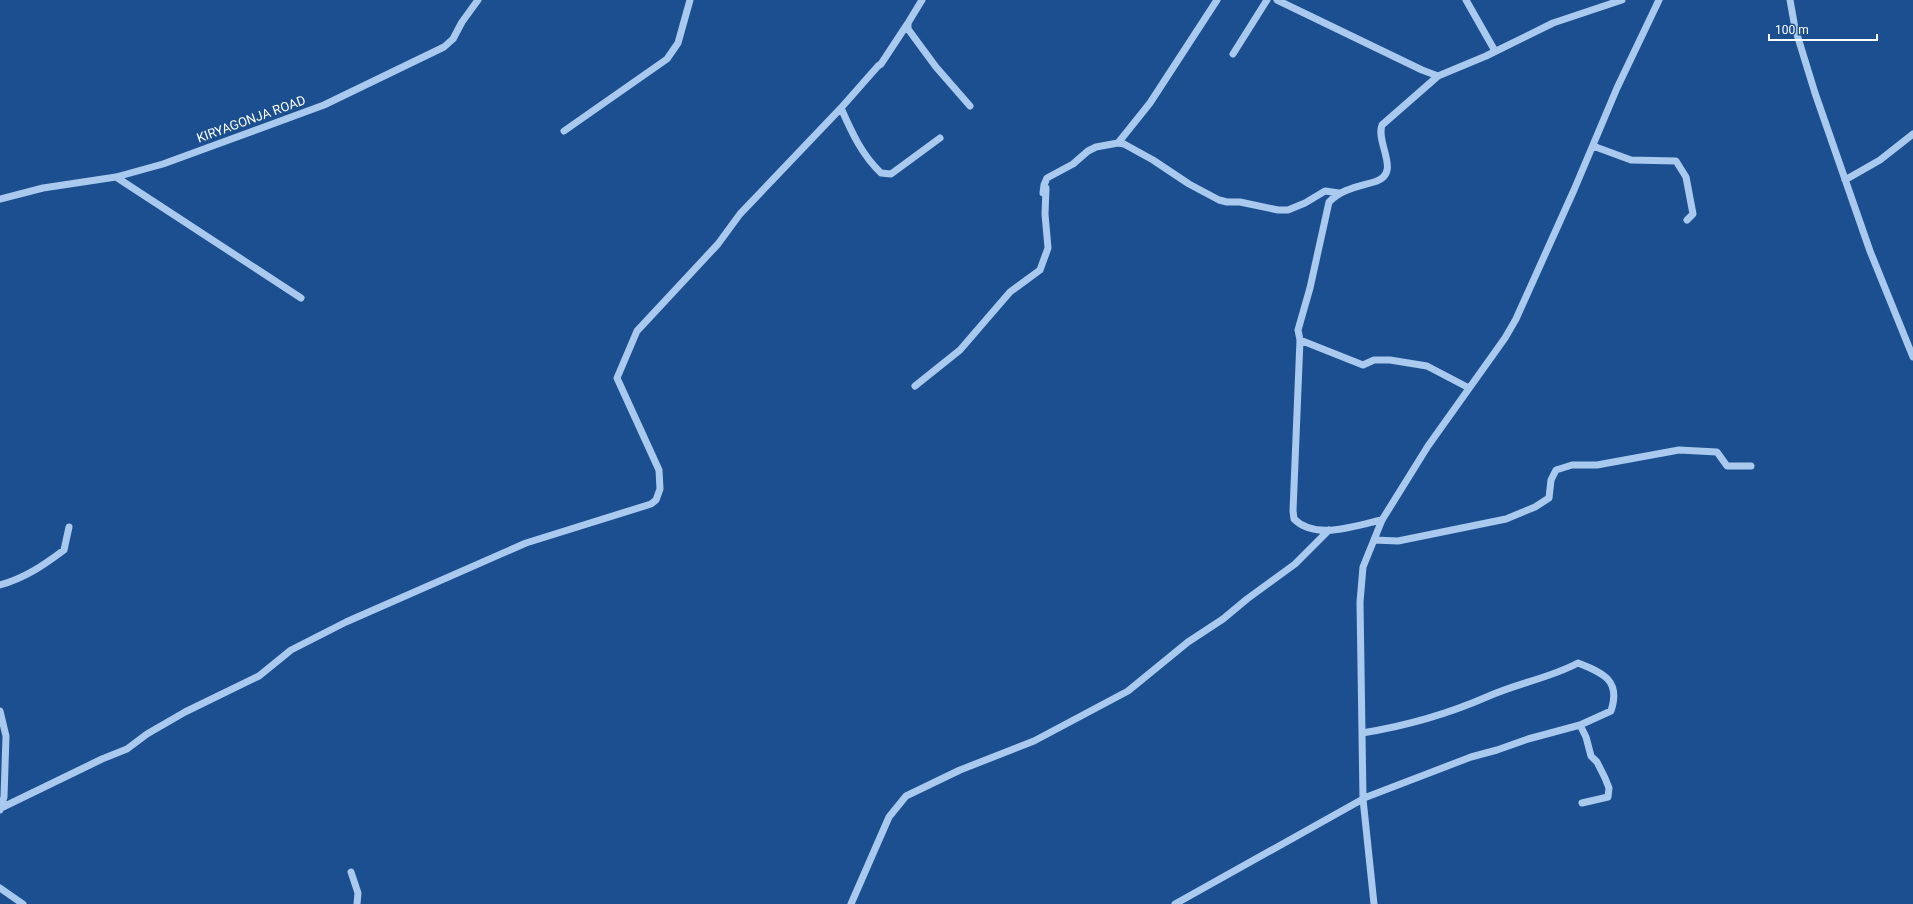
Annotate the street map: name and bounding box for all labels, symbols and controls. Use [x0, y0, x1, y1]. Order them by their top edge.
scale bar [1769, 16, 1877, 42]
text: 100 m [1775, 23, 1809, 37]
street label: KIRYAGONJA ROAD [195, 92, 307, 146]

